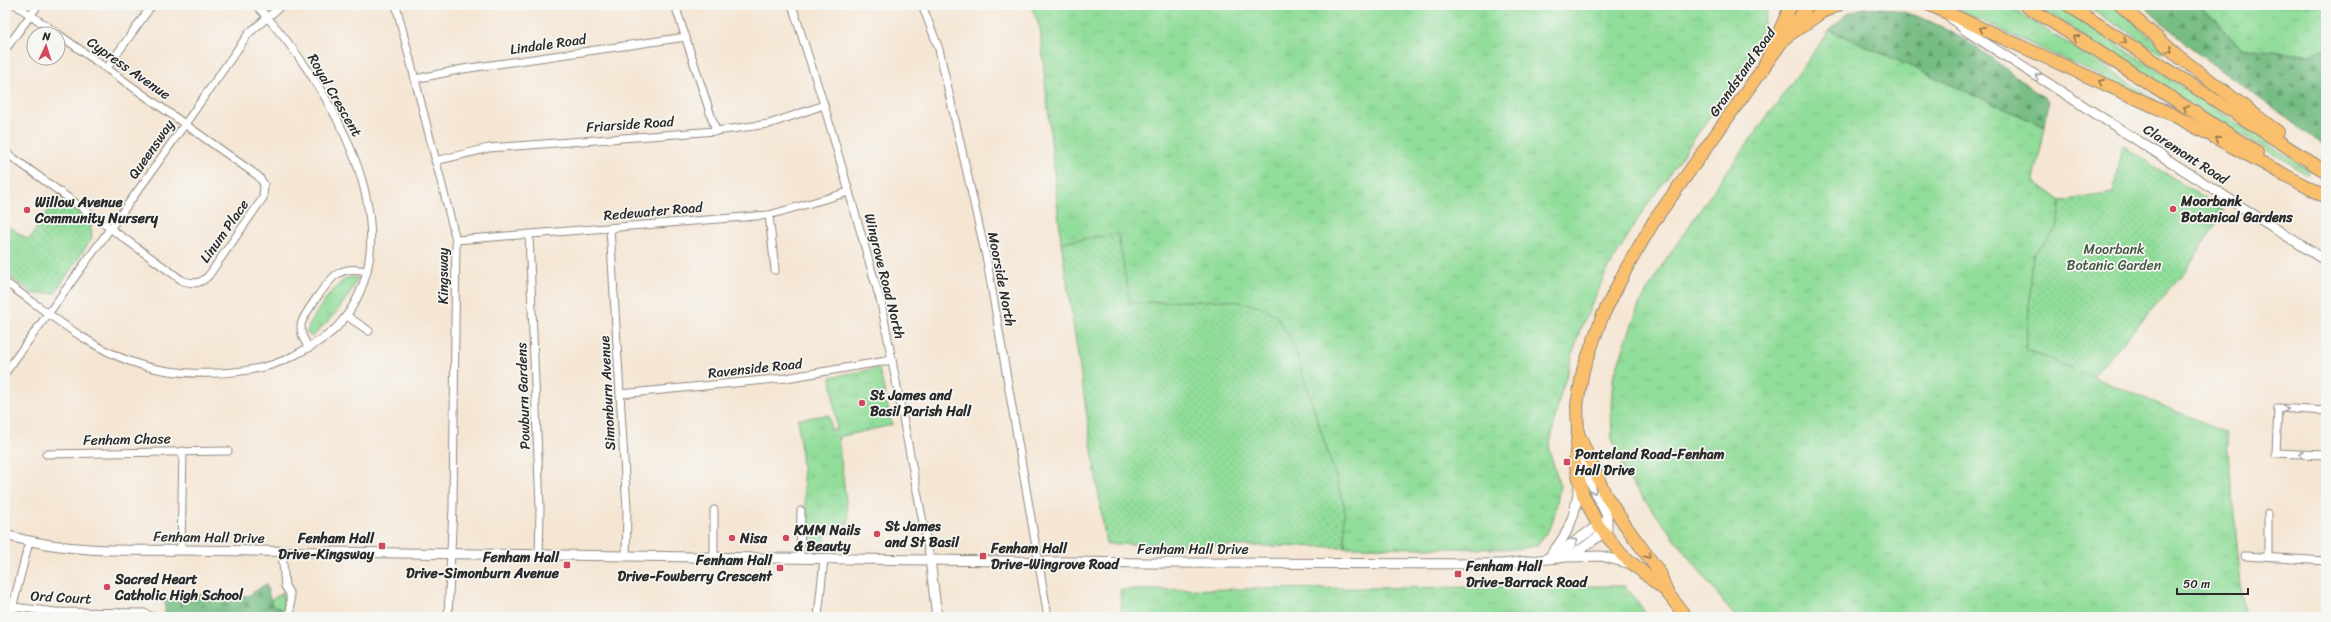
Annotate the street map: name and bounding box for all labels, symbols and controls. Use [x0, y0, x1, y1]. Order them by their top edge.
street label: Grandstand Road [1702, 21, 1784, 122]
north arrow [26, 26, 66, 66]
one-way arrow [1979, 26, 1987, 34]
text: N [41, 27, 52, 46]
street label: Lindale Road [508, 27, 589, 62]
street label: Cypress Avenue [81, 30, 176, 107]
one-way arrow [2073, 35, 2080, 43]
one-way arrow [2120, 36, 2127, 43]
one-way arrow [2165, 45, 2173, 52]
street label: Royal Crescent [300, 49, 369, 142]
one-way arrow [2035, 73, 2042, 80]
one-way arrow [2097, 79, 2105, 87]
one-way arrow [2183, 105, 2190, 112]
street label: Friarside Road [585, 109, 676, 140]
street label: Queensway [122, 113, 182, 185]
street label: Claremont Road [2138, 117, 2235, 192]
one-way arrow [2214, 136, 2222, 144]
place label: Moorbank Botanical Gardens [2180, 189, 2293, 230]
place label: Willow Avenue Community Nursery [34, 190, 159, 231]
street label: Linum Place [193, 194, 256, 268]
street label: Redewater Road [603, 195, 705, 228]
marker: Moorbank Botanical Gardens [2168, 204, 2178, 214]
marker: Willow Avenue Community Nursery [22, 205, 32, 215]
street label: Wingrove Road North [857, 211, 912, 342]
street label: Moorside North [980, 230, 1023, 329]
park label: Moorbank Botanic Garden [2067, 237, 2162, 278]
street label: Kingsway [431, 247, 456, 304]
street label: Simonburn Avenue [592, 335, 623, 451]
street label: Powburn Gardens [509, 341, 538, 450]
street label: Ravenside Road [707, 351, 805, 386]
place label: St James and Basil Parish Hall [869, 383, 972, 424]
marker: St James and Basil Parish Hall [857, 398, 867, 408]
one-way arrow [2283, 404, 2289, 413]
street label: Fenham Chase [83, 426, 171, 453]
place label: Ponteland Road-Fenham Hall Drive [1574, 442, 1725, 483]
one-way arrow [2298, 450, 2304, 458]
marker: Ponteland Road-Fenham Hall Drive [1562, 457, 1572, 467]
one-way arrow [1590, 487, 1597, 494]
place label: St James and St Basil [884, 514, 960, 555]
place label: KMM Nails & Beauty [793, 518, 861, 559]
street label: Fenham Hall Drive [153, 524, 265, 551]
place label: Fenham Hall Drive-Kingsway [278, 526, 375, 567]
place label: Nisa [739, 526, 768, 551]
marker: St James and St Basil [872, 529, 882, 539]
marker: Nisa [727, 533, 737, 543]
marker: KMM Nails & Beauty [781, 533, 791, 543]
place label: Fenham Hall Drive-Wingrove Road [990, 536, 1120, 577]
street label: Fenham Hall Drive [1137, 537, 1249, 562]
one-way arrow [1571, 539, 1578, 546]
marker: Fenham Hall Drive-Kingsway [377, 541, 387, 551]
place label: Fenham Hall Drive-Simonburn Avenue [406, 545, 560, 586]
place label: Fenham Hall Drive-Fowberry Crescent [618, 548, 773, 589]
marker: Fenham Hall Drive-Wingrove Road [978, 551, 988, 561]
one-way arrow [1643, 552, 1651, 559]
place label: Fenham Hall Drive-Barrack Road [1465, 554, 1588, 595]
marker: Fenham Hall Drive-Simonburn Avenue [562, 560, 572, 570]
marker: Fenham Hall Drive-Fowberry Crescent [775, 563, 785, 573]
place label: Sacred Heart Catholic High School [114, 567, 244, 608]
marker: Fenham Hall Drive-Barrack Road [1453, 569, 1463, 579]
scale bar [2177, 570, 2248, 596]
text: 50 m [2183, 573, 2210, 595]
marker: Sacred Heart Catholic High School [102, 582, 112, 592]
street label: Ord Court [30, 583, 92, 612]

